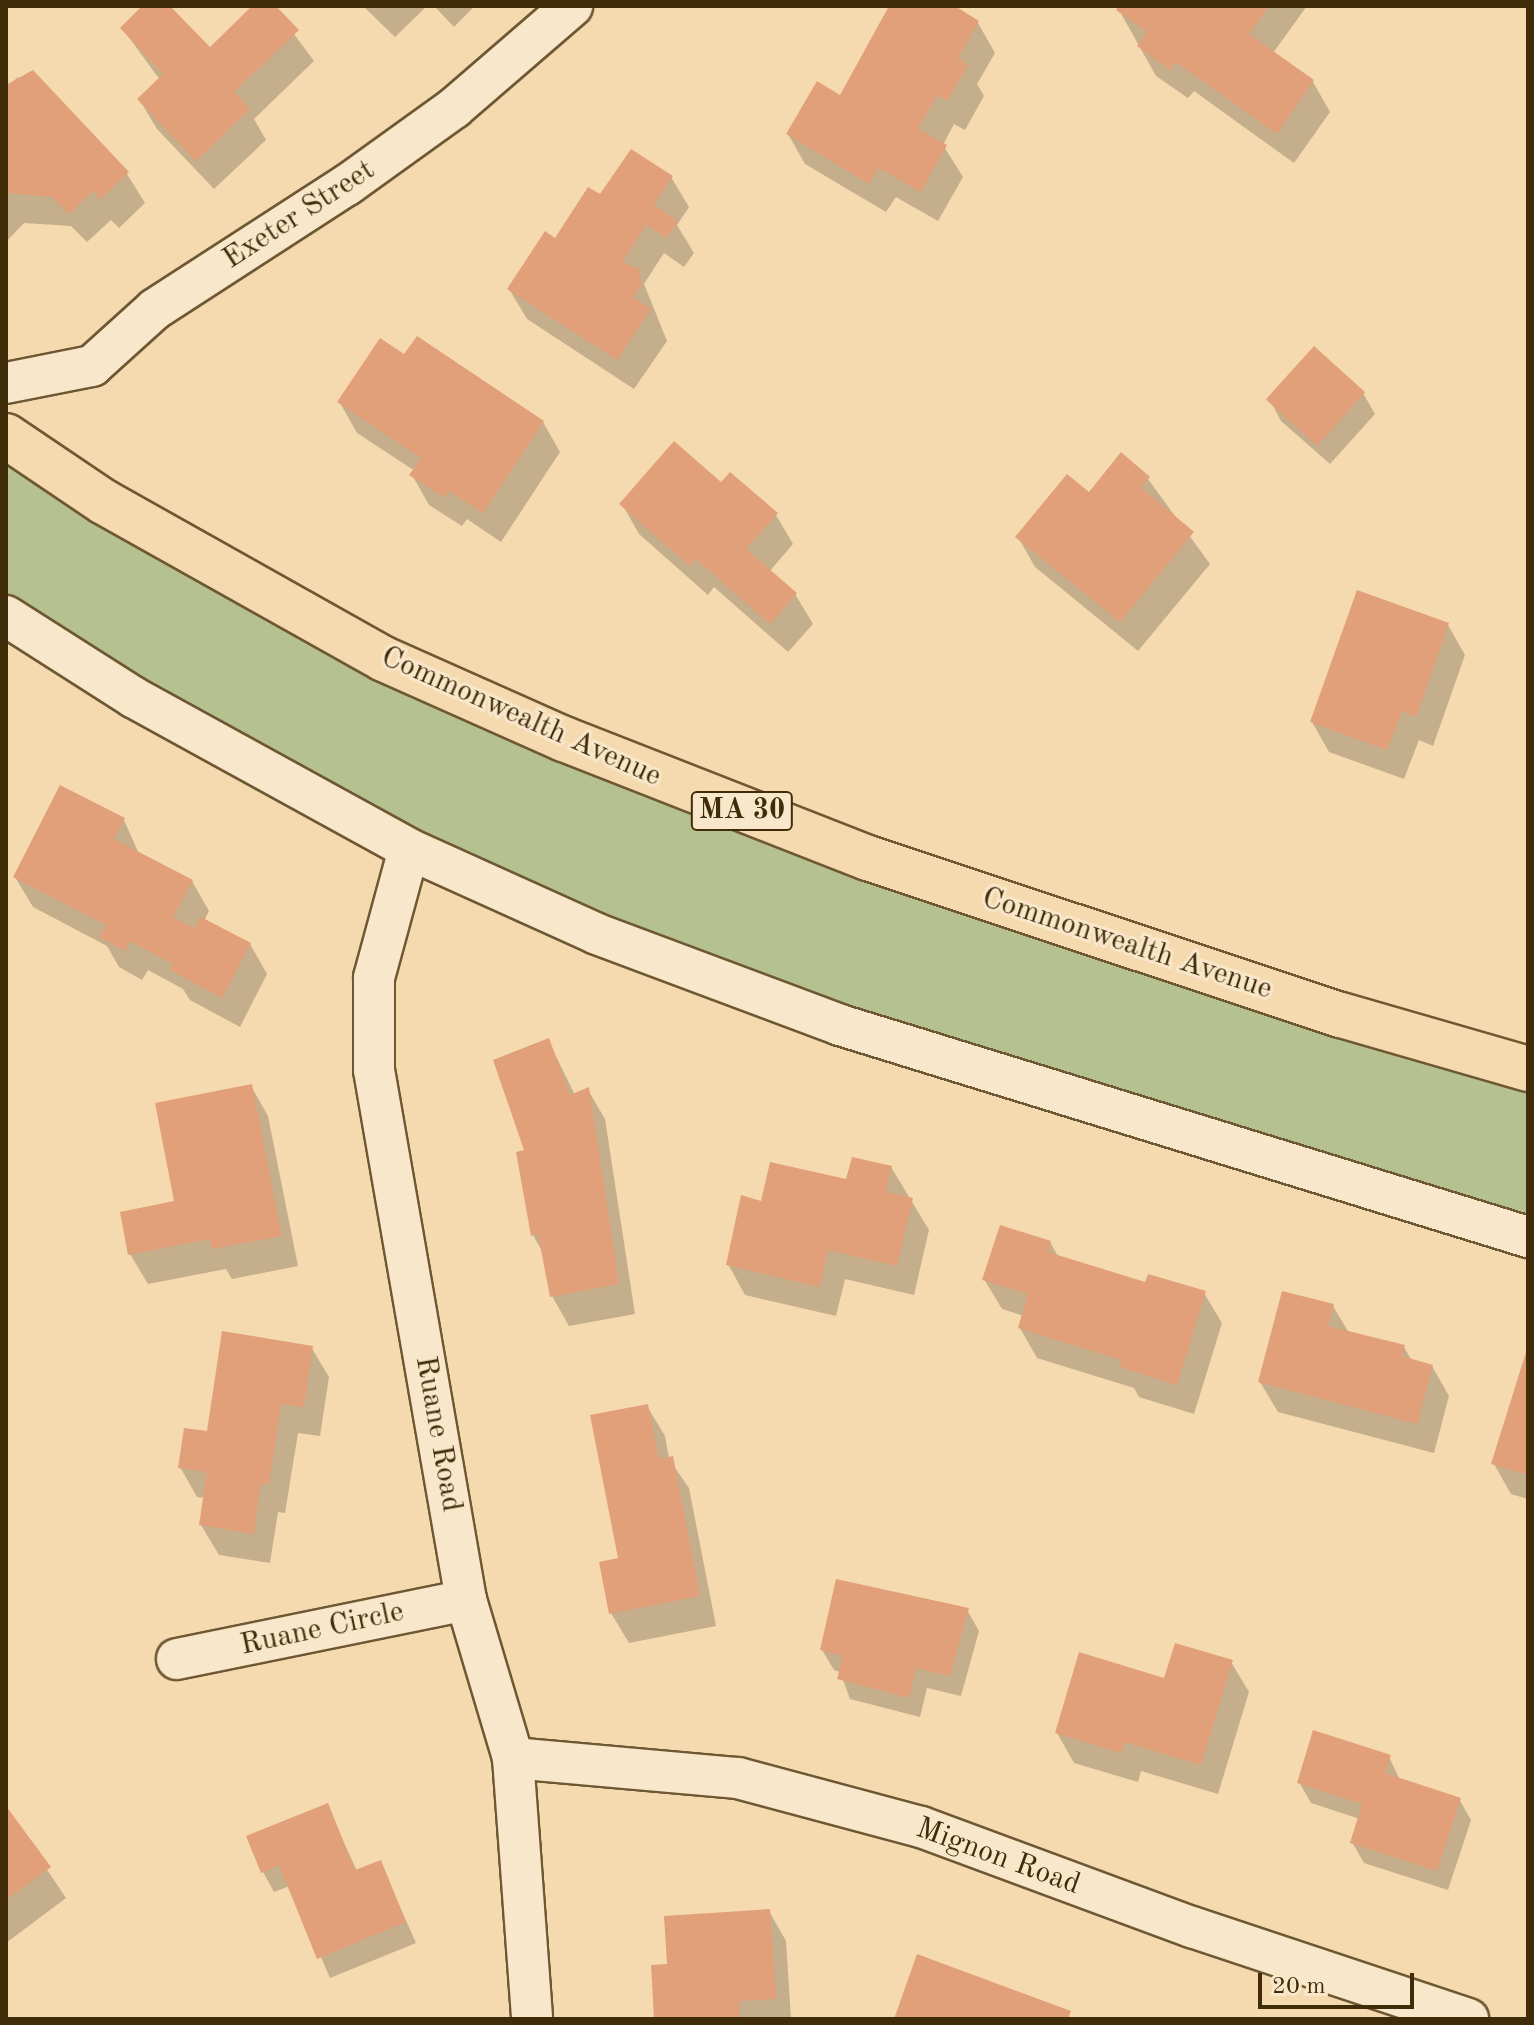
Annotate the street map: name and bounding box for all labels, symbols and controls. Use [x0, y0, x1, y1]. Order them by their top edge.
street label: Exeter Street [216, 153, 382, 277]
street label: Commonwealth Avenue [375, 639, 667, 795]
road number: MA 30 [690, 787, 794, 835]
street label: Commonwealth Avenue [977, 880, 1277, 1008]
street label: Ruane Road [407, 1353, 469, 1515]
street label: Ruane Circle [237, 1594, 407, 1664]
street label: Mignon Road [911, 1811, 1085, 1903]
scale bar [1262, 1957, 1418, 2007]
text: 20 m [1272, 1975, 1326, 1999]

